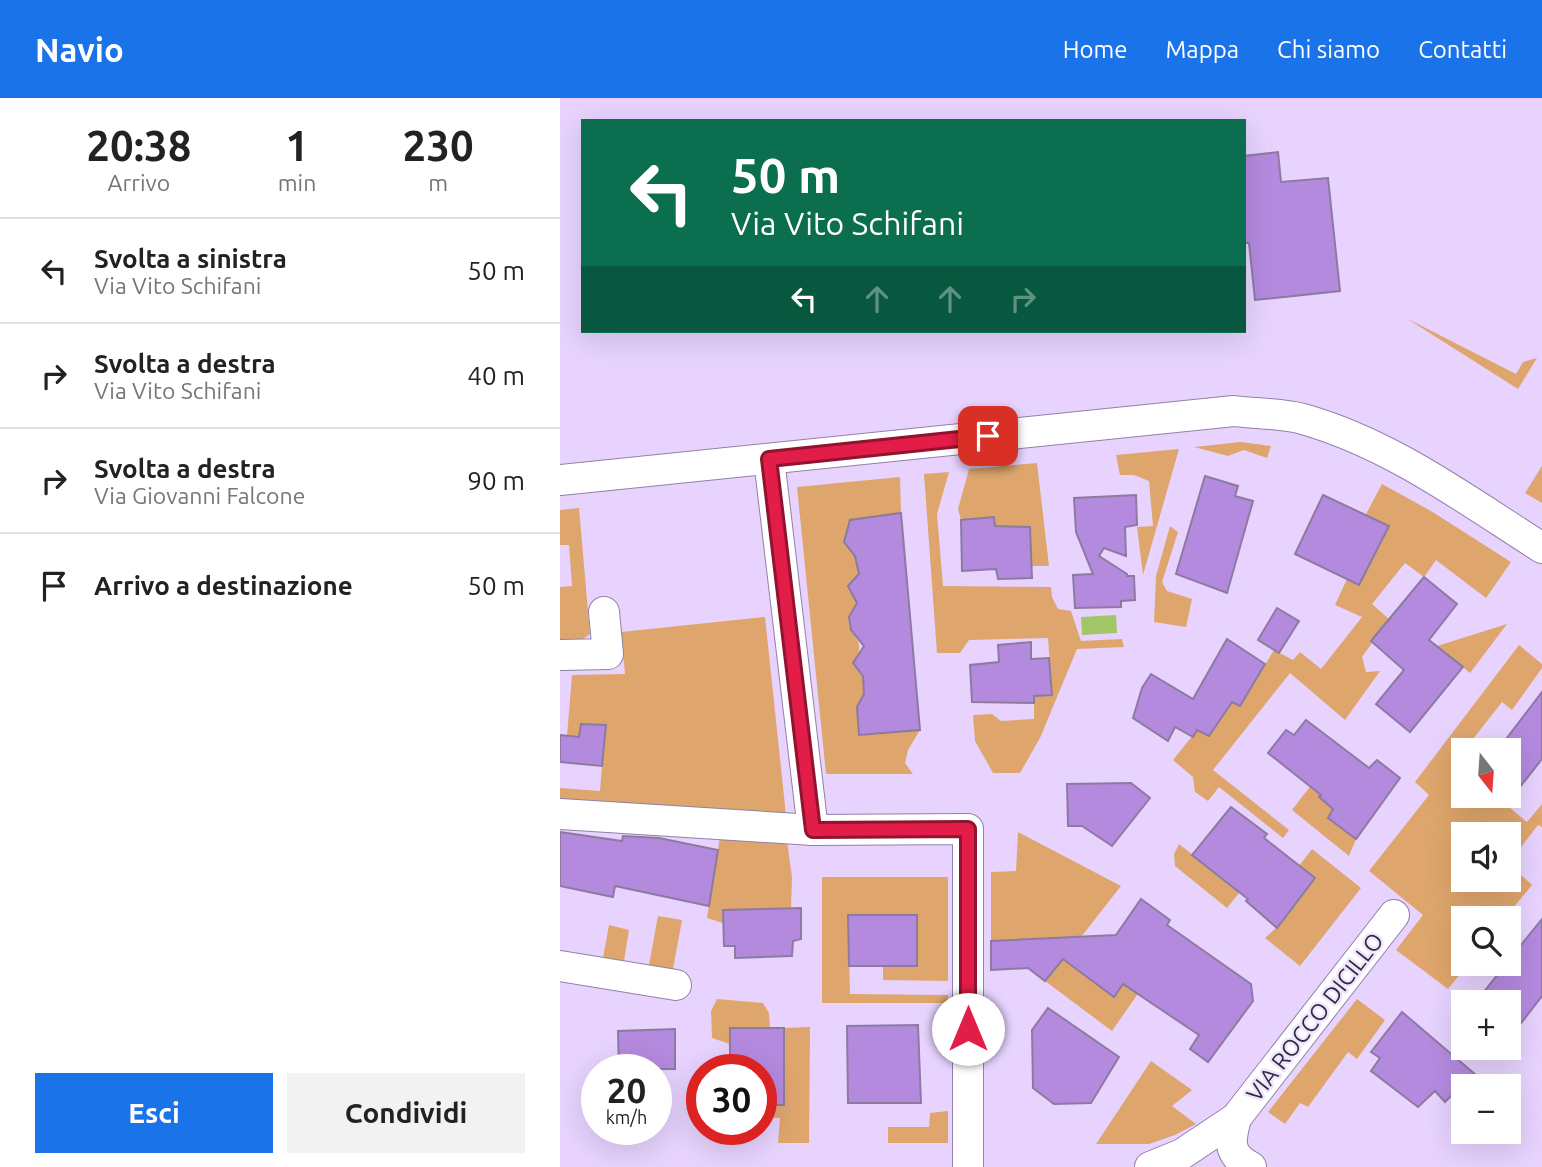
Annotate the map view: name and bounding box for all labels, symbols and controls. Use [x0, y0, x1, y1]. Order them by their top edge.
text: Navio [35, 31, 124, 68]
text: Home [1063, 36, 1127, 63]
text: Mappa [1165, 36, 1239, 63]
text: Chi siamo [1277, 36, 1380, 63]
text: Contatti [1418, 36, 1507, 63]
text: 20:38 [86, 122, 191, 169]
text: 1 [285, 122, 309, 169]
text: 230 [403, 122, 474, 169]
icon: left [616, 147, 707, 238]
text: 50 m [731, 147, 840, 202]
text: Arrivo [108, 170, 170, 195]
text: min [278, 170, 316, 195]
text: m [428, 170, 448, 195]
text: Via Vito Schifani [731, 205, 964, 241]
text: Svolta a sinistra [94, 244, 287, 273]
icon: left [35, 252, 73, 290]
text: 50 m [467, 256, 525, 285]
text: Via Vito Schifani [94, 273, 261, 298]
icon: left [785, 280, 823, 318]
icon: ahead [858, 280, 896, 318]
icon: ahead [931, 280, 969, 318]
icon: right [1004, 280, 1042, 318]
text: Svolta a destra [94, 349, 276, 378]
icon: right [35, 357, 73, 395]
text: 40 m [467, 361, 525, 390]
text: Via Vito Schifani [94, 378, 261, 403]
pin [958, 406, 1018, 466]
icon: arrive [969, 417, 1007, 455]
text: Svolta a destra [94, 454, 276, 483]
icon: right [35, 462, 73, 500]
text: 90 m [467, 466, 525, 495]
text: Via Giovanni Falcone [94, 483, 305, 508]
icon: arrive [35, 567, 73, 605]
text: Arrivo a destinazione [94, 571, 353, 600]
text: 50 m [467, 571, 525, 600]
north arrow [1451, 738, 1521, 808]
map controls [1451, 738, 1521, 1144]
button: sound [1451, 822, 1521, 892]
button: search [1451, 906, 1521, 976]
street label: VIA ROCCO DICILLO [1241, 928, 1388, 1106]
button: + [1451, 990, 1521, 1060]
position arrow [931, 992, 1005, 1066]
speed limit sign: 30 [686, 1054, 777, 1145]
text: 20 [607, 1070, 646, 1110]
button: Esci [35, 1073, 273, 1153]
button: Condividi [287, 1073, 525, 1153]
button: − [1451, 1074, 1521, 1144]
text: km/h [606, 1107, 647, 1127]

